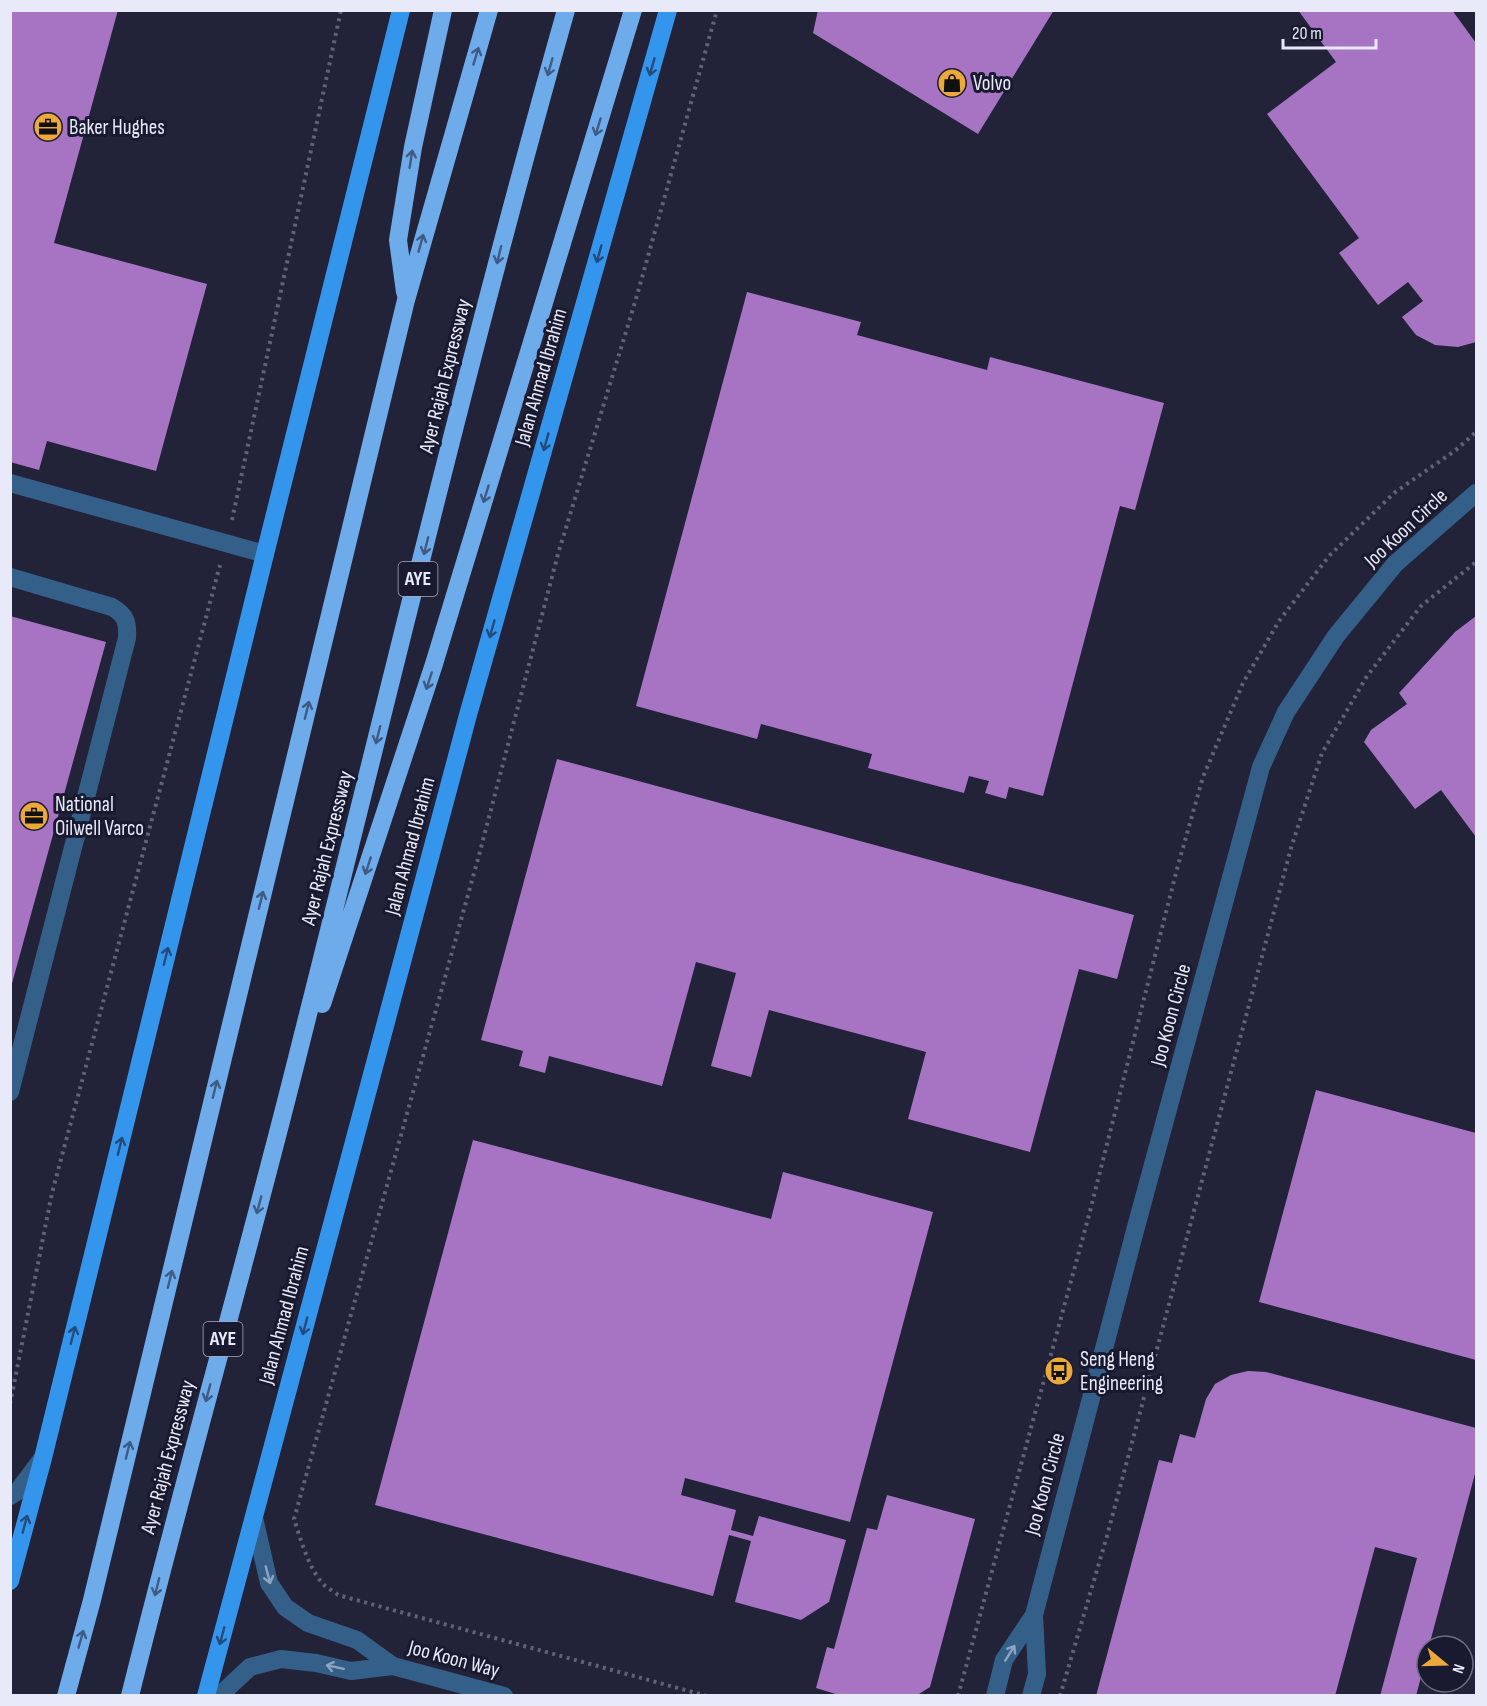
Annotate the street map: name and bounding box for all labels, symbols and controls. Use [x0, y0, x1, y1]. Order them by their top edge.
scale bar [1283, 12, 1376, 50]
text: 20 m [1292, 23, 1322, 44]
one-way arrow [471, 47, 482, 66]
one-way arrow [544, 57, 556, 76]
one-way arrow [646, 57, 657, 76]
shop icon: Volvo [936, 67, 968, 99]
place label: Volvo [973, 71, 1011, 96]
office icon: Baker Hughes [32, 111, 64, 143]
place label: Baker Hughes [69, 115, 165, 140]
one-way arrow [592, 117, 603, 136]
one-way arrow [406, 149, 417, 169]
one-way arrow [416, 234, 428, 253]
one-way arrow [593, 244, 604, 263]
one-way arrow [493, 245, 505, 264]
street label: Ayer Rajah Expressway [414, 296, 476, 457]
street label: Jalan Ahmad Ibrahim [509, 305, 573, 450]
one-way arrow [540, 432, 551, 451]
street label: Joo Koon Circle [1359, 483, 1453, 573]
one-way arrow [480, 484, 491, 503]
one-way arrow [419, 536, 431, 555]
road number: AYE [398, 562, 438, 596]
one-way arrow [486, 620, 497, 639]
one-way arrow [422, 671, 433, 690]
one-way arrow [301, 701, 313, 720]
one-way arrow [372, 725, 384, 744]
street label: Ayer Rajah Expressway [296, 768, 358, 929]
street label: Jalan Ahmad Ibrahim [379, 774, 440, 919]
place label: National Oilwell Varco [55, 792, 144, 841]
office icon: National Oilwell Varco [18, 800, 50, 832]
one-way arrow [361, 856, 372, 875]
one-way arrow [256, 890, 267, 910]
one-way arrow [160, 947, 172, 966]
street label: Joo Koon Circle [1145, 961, 1197, 1070]
one-way arrow [210, 1080, 222, 1099]
one-way arrow [114, 1137, 126, 1156]
one-way arrow [253, 1195, 264, 1214]
street label: Jalan Ahmad Ibrahim [253, 1243, 314, 1388]
one-way arrow [164, 1270, 176, 1289]
one-way arrow [299, 1316, 310, 1335]
road number: AYE [204, 1322, 242, 1356]
one-way arrow [68, 1326, 80, 1345]
place label: Seng Heng Engineering [1080, 1347, 1163, 1396]
bus stop icon: Seng Heng Engineering [1043, 1355, 1075, 1387]
street label: Ayer Rajah Expressway [135, 1377, 201, 1537]
one-way arrow [202, 1383, 213, 1402]
street label: Joo Koon Circle [1019, 1430, 1071, 1539]
one-way arrow [123, 1441, 135, 1460]
one-way arrow [20, 1515, 32, 1534]
one-way arrow [262, 1565, 274, 1584]
one-way arrow [151, 1577, 162, 1596]
one-way arrow [216, 1626, 228, 1645]
one-way arrow [76, 1630, 88, 1649]
north arrow [1415, 1634, 1475, 1694]
street label: Joo Koon Way [405, 1635, 502, 1683]
one-way arrow [1004, 1645, 1016, 1662]
one-way arrow [326, 1661, 345, 1672]
text: N [1447, 1661, 1468, 1676]

